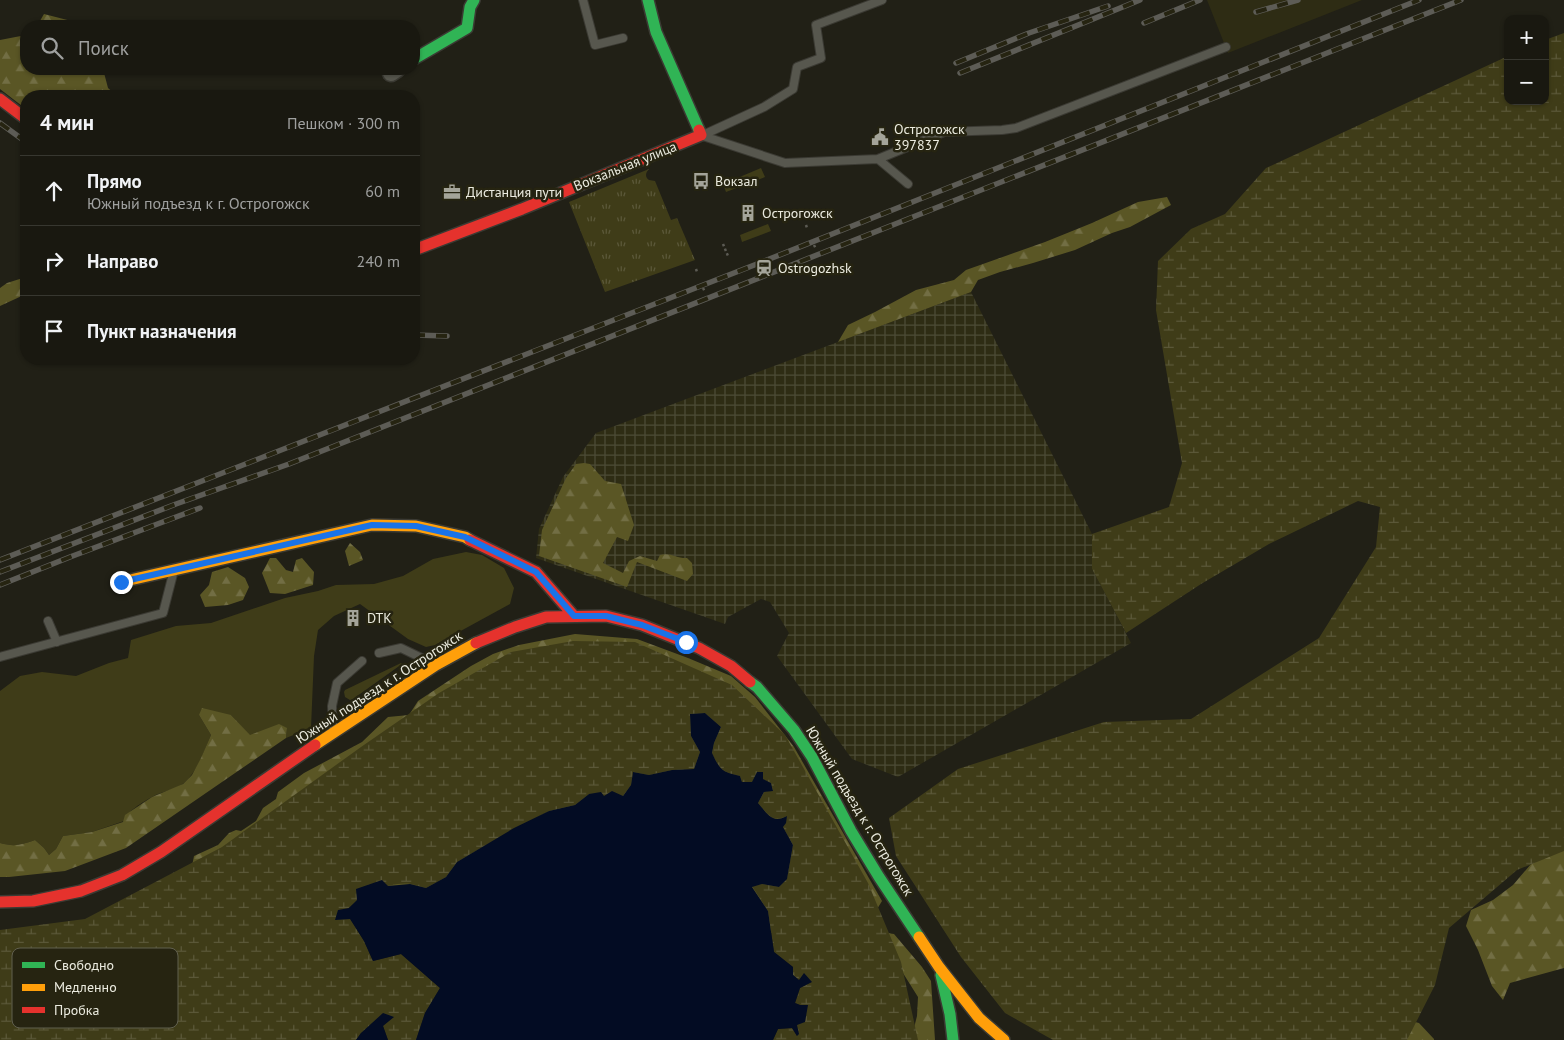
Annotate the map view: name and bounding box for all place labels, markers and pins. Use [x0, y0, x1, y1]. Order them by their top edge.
place label: Острогожск 397837 [894, 120, 965, 154]
public building icon: Острогожск 397837 [870, 127, 890, 147]
bus stop icon: Вокзал [691, 171, 711, 191]
place label: Вокзал [715, 172, 758, 190]
office icon: Дистанция пути [442, 182, 462, 202]
place label: Дистанция пути [466, 183, 562, 201]
building icon: Острогожск [738, 203, 758, 223]
place label: Острогожск [762, 204, 833, 222]
station icon: Ostrogozhsk [754, 258, 774, 278]
place label: Ostrogozhsk [778, 259, 852, 277]
building icon: DTK [343, 608, 363, 628]
place label: DTK [367, 609, 392, 627]

